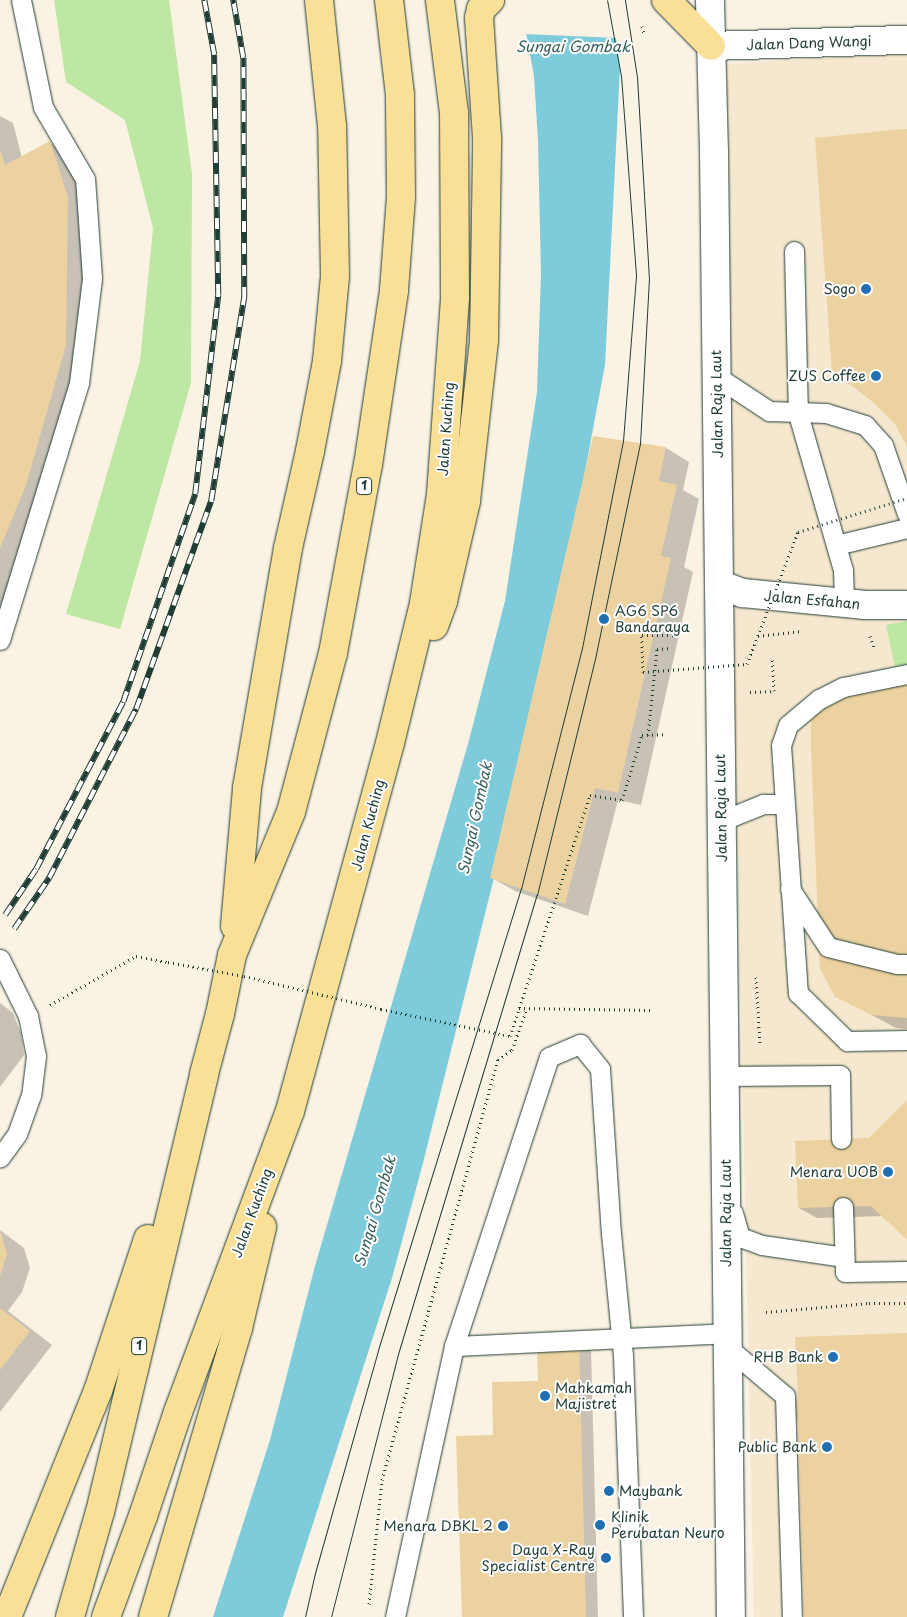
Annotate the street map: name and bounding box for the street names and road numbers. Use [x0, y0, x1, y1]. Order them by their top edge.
street label: Jalan Dang Wangi [746, 32, 872, 54]
street label: Jalan Raja Laut [708, 351, 726, 457]
street label: Jalan Kuching [434, 382, 458, 476]
road number: 1 [355, 476, 373, 496]
street label: Jalan Esfahan [763, 587, 861, 613]
street label: Jalan Raja Laut [712, 755, 730, 861]
street label: Jalan Kuching [348, 777, 388, 873]
street label: Jalan Raja Laut [718, 1160, 734, 1266]
street label: Jalan Kuching [228, 1166, 276, 1260]
road number: 1 [130, 1336, 148, 1355]

